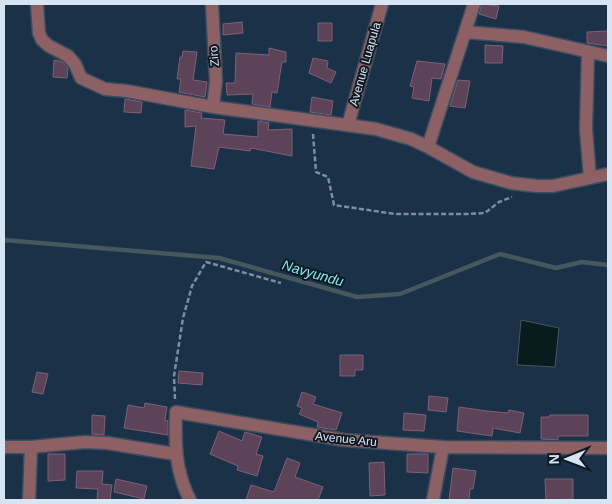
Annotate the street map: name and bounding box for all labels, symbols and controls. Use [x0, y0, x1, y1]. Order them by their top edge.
street label: Avenue Luapula [346, 20, 384, 108]
street label: Ziro [206, 45, 222, 67]
water label: Navyundu [280, 257, 346, 289]
street label: Avenue Aru [315, 429, 377, 449]
north arrow [542, 434, 592, 484]
text: N [546, 454, 562, 464]

